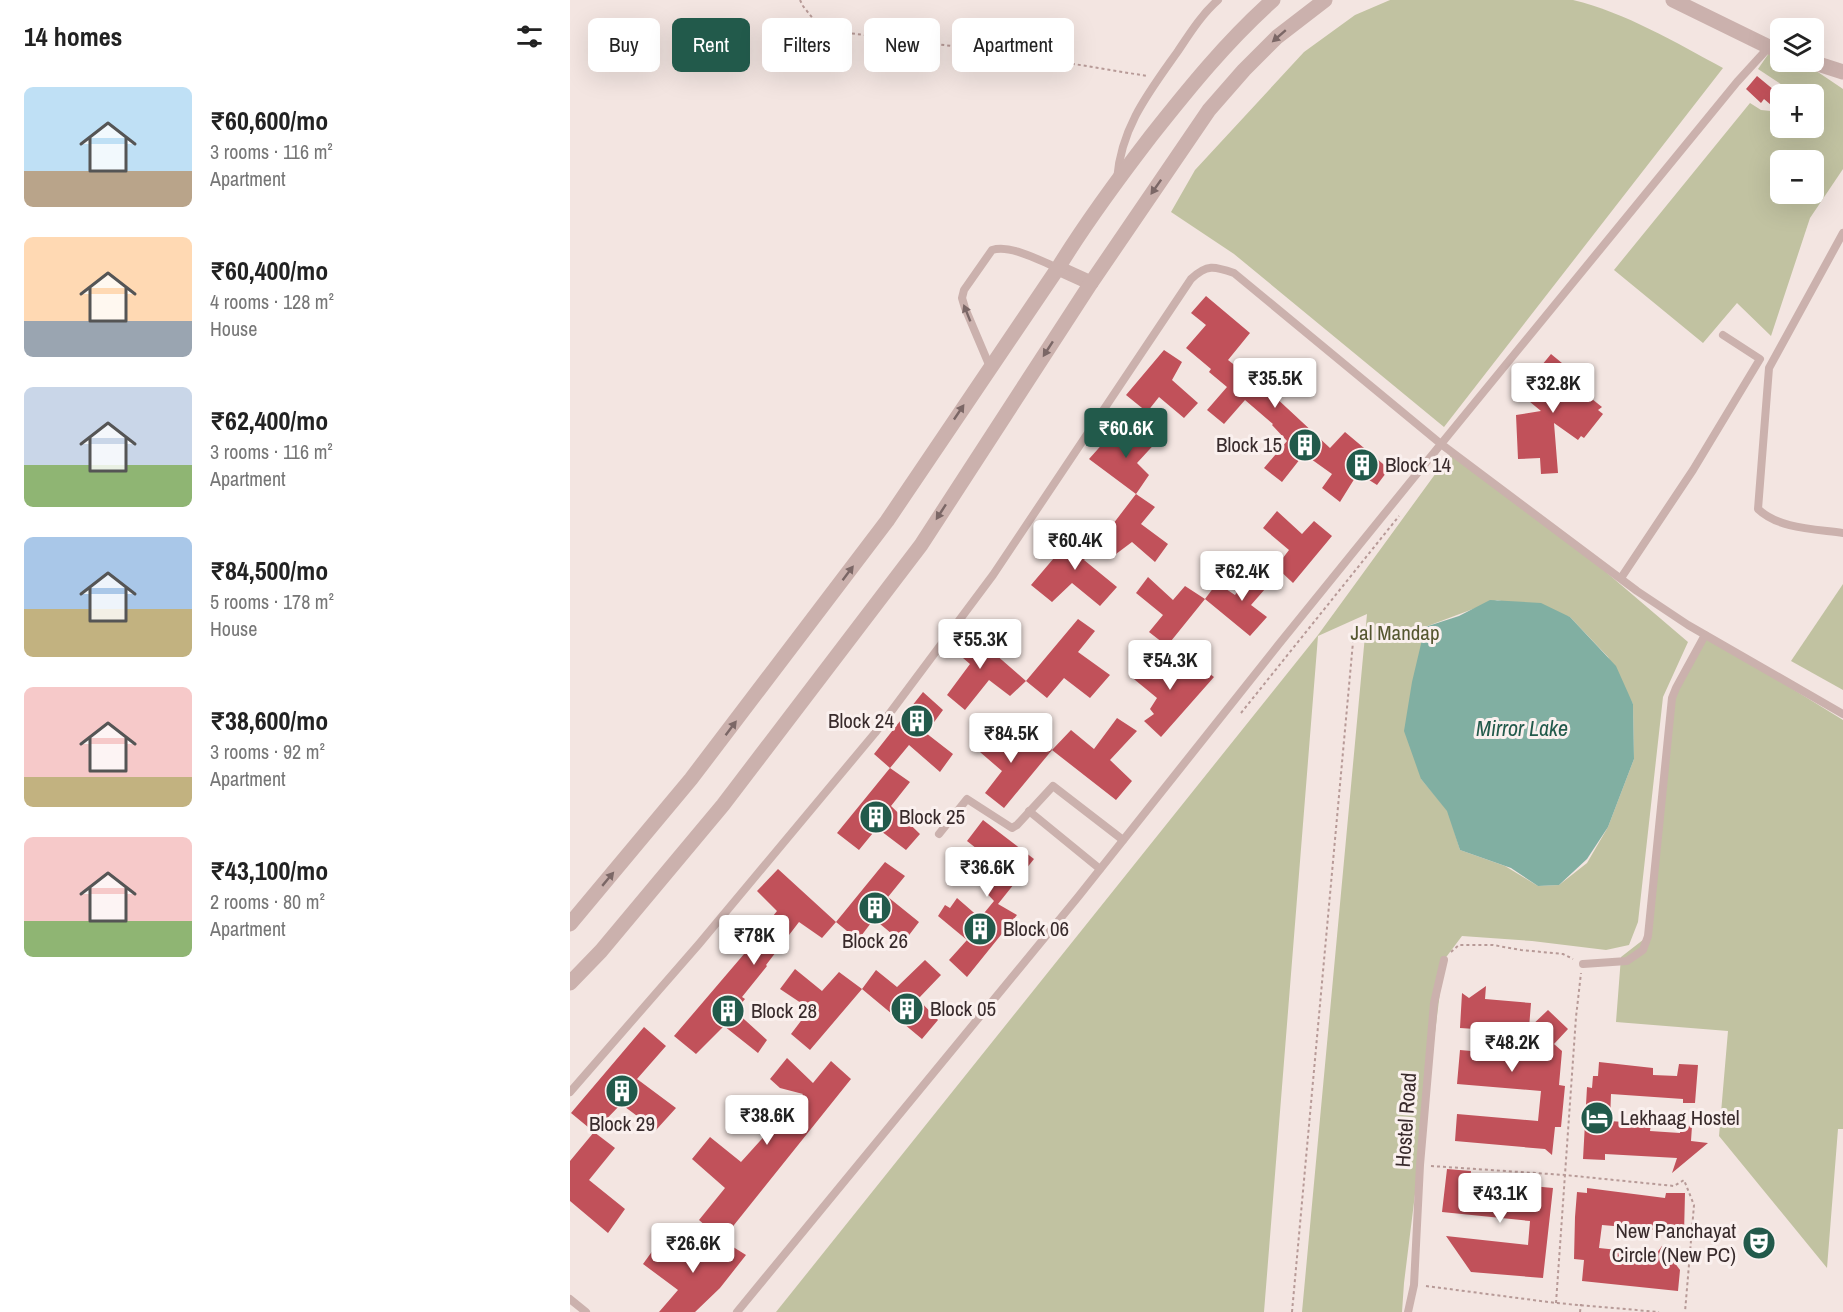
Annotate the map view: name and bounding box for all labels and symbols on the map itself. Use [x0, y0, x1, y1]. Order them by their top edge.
one-way arrow [1272, 29, 1287, 42]
one-way arrow [1151, 179, 1162, 196]
one-way arrow [962, 304, 972, 322]
one-way arrow [1043, 341, 1054, 357]
pin: ₹35.5K [1226, 358, 1324, 409]
pin: ₹32.8K [1504, 363, 1602, 414]
one-way arrow [954, 404, 965, 421]
pin: ₹60.6K [1077, 408, 1175, 459]
building icon: Block 15 [1287, 427, 1323, 463]
place label: Block 15 [1216, 430, 1282, 459]
building icon: Block 14 [1344, 447, 1380, 483]
place label: Block 14 [1385, 450, 1451, 479]
one-way arrow [936, 504, 947, 521]
pin: ₹60.4K [1026, 520, 1124, 571]
pin: ₹62.4K [1193, 551, 1291, 602]
one-way arrow [842, 565, 854, 580]
park label: Jal Mandap [1350, 618, 1440, 647]
pin: ₹55.3K [931, 619, 1029, 670]
pin: ₹54.3K [1121, 640, 1219, 691]
building icon: Block 24 [899, 703, 935, 739]
place label: Block 24 [828, 706, 894, 735]
pin: ₹84.5K [962, 713, 1060, 764]
water label: Mirror Lake [1476, 713, 1568, 743]
one-way arrow [724, 720, 737, 736]
building icon: Block 25 [858, 799, 894, 835]
place label: Block 25 [899, 802, 965, 831]
pin: ₹36.6K [938, 847, 1036, 898]
one-way arrow [601, 872, 614, 887]
building icon: Block 26 [857, 890, 893, 926]
building icon: Block 06 [962, 911, 998, 947]
place label: Block 06 [1003, 914, 1069, 943]
pin: ₹78K [718, 915, 790, 966]
place label: Block 26 [842, 926, 908, 955]
building icon: Block 05 [889, 991, 925, 1027]
building icon: Block 28 [710, 993, 746, 1029]
place label: Block 05 [930, 994, 996, 1023]
place label: Block 28 [751, 996, 817, 1025]
pin: ₹48.2K [1463, 1022, 1561, 1073]
street label: Hostel Road [1388, 1072, 1423, 1168]
building icon: Block 29 [604, 1073, 640, 1109]
pin: ₹38.6K [718, 1095, 816, 1146]
hotel icon: Lekhaag Hostel [1579, 1100, 1615, 1136]
place label: Lekhaag Hostel [1620, 1103, 1740, 1132]
place label: Block 29 [589, 1109, 655, 1138]
pin: ₹43.1K [1451, 1173, 1549, 1224]
place label: New Panchayat Circle (New PC) [1612, 1216, 1736, 1269]
pin: ₹26.6K [644, 1223, 742, 1274]
theatre icon: New Panchayat Circle (New PC) [1741, 1225, 1777, 1261]

